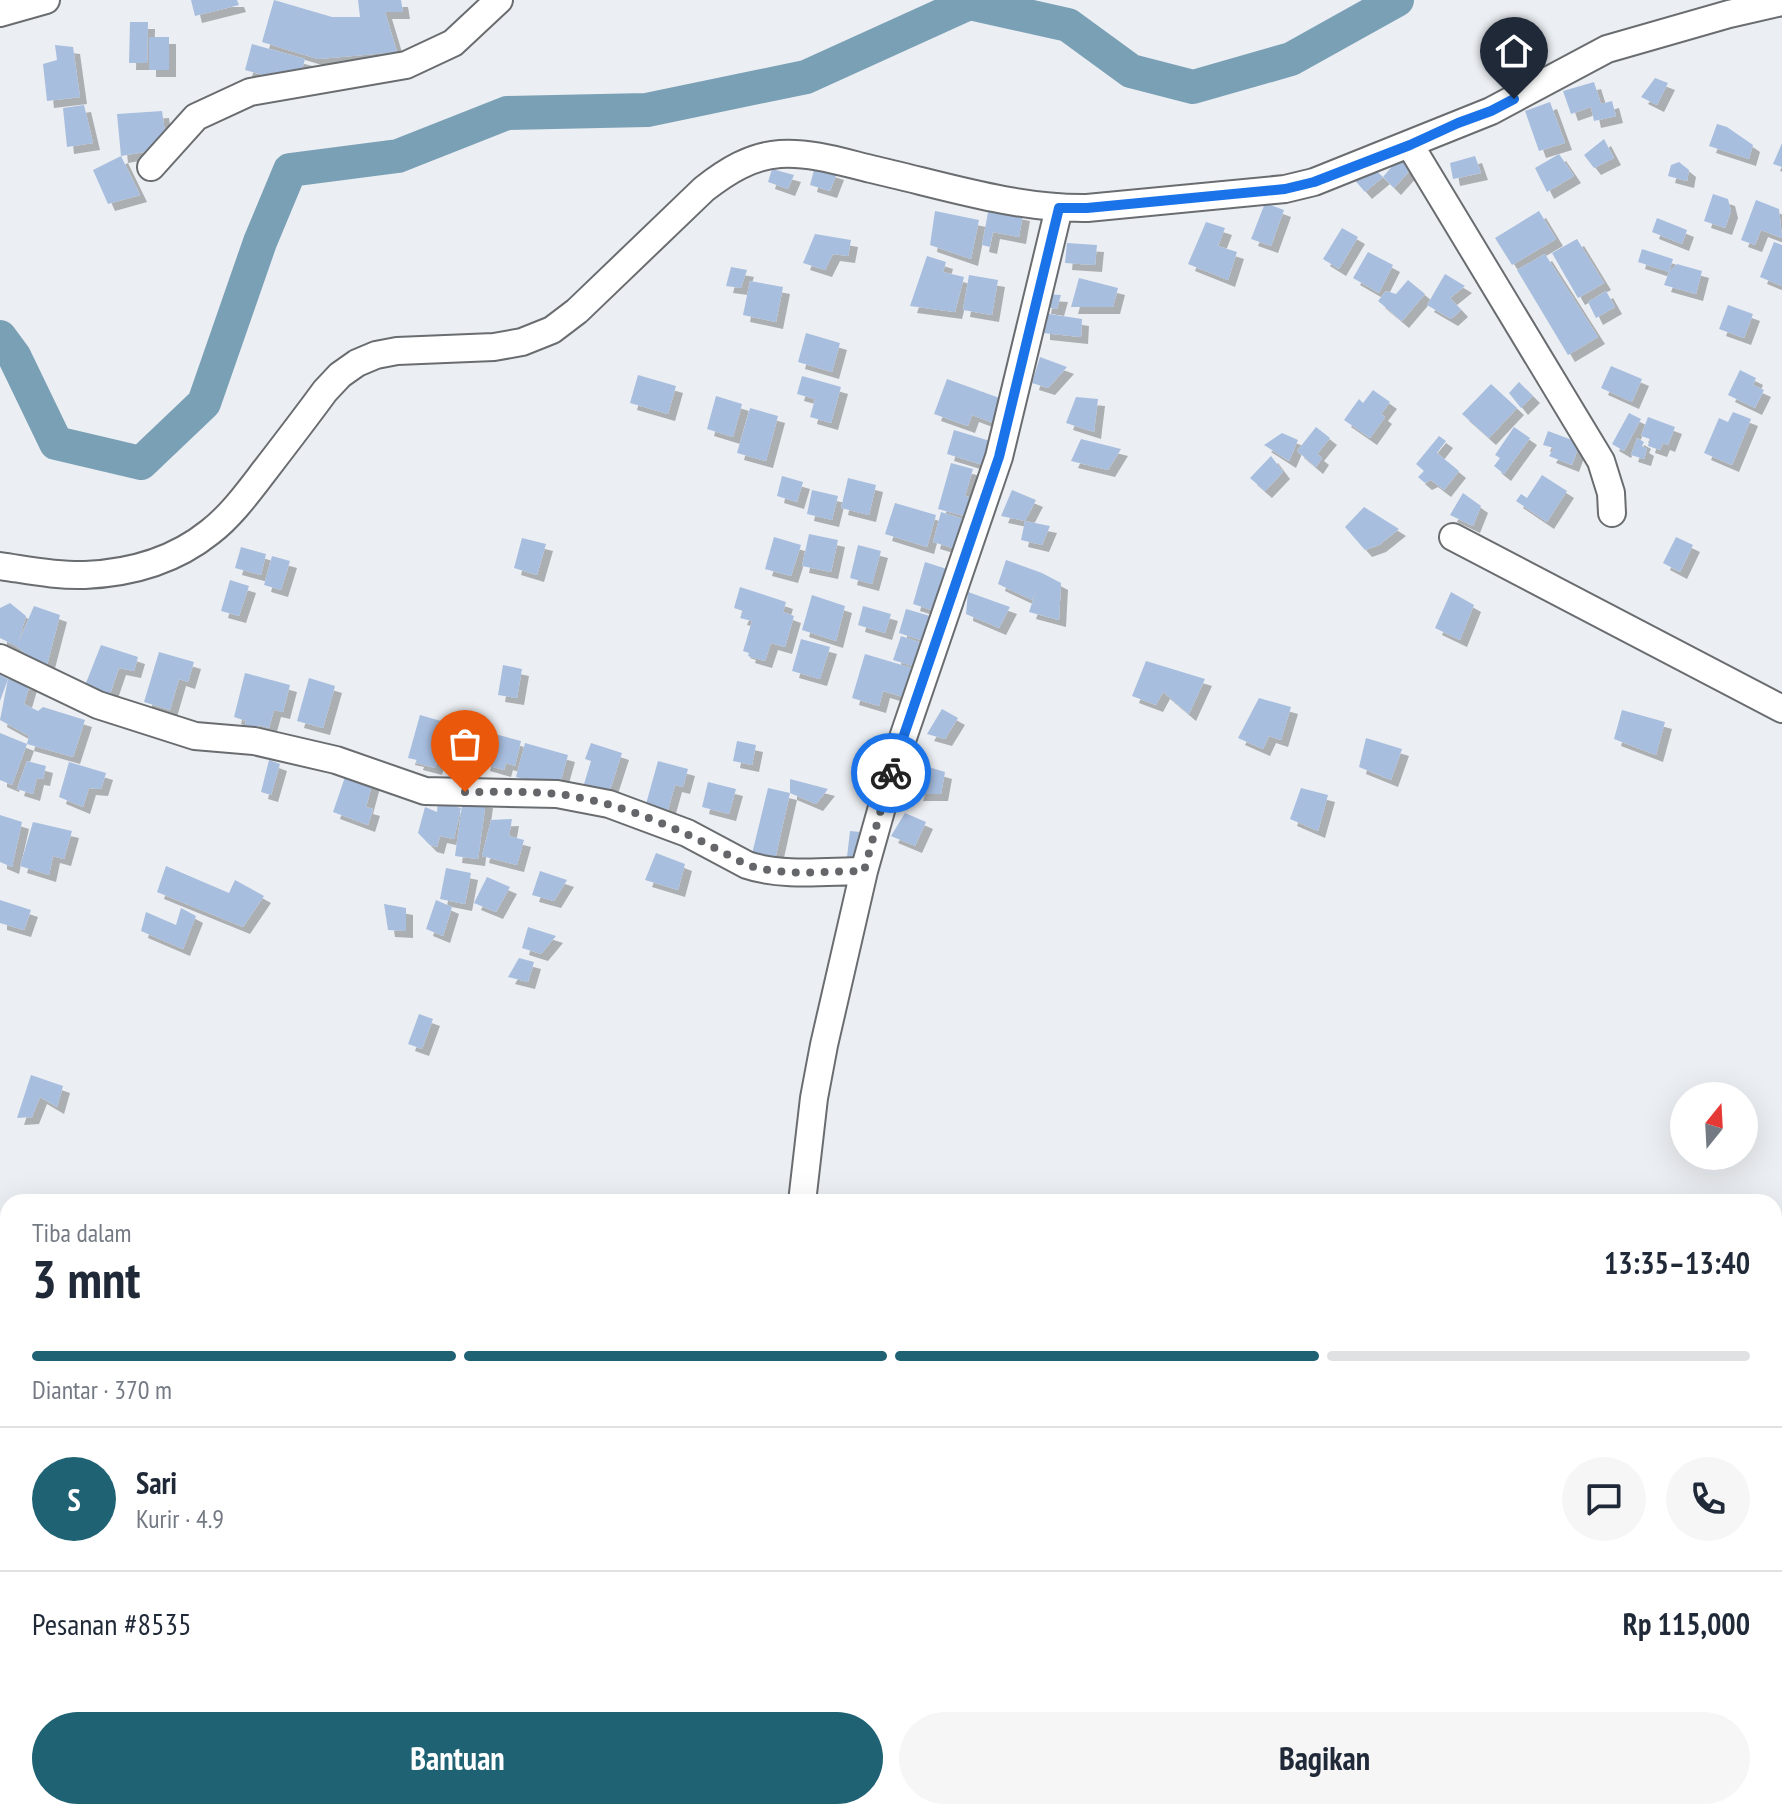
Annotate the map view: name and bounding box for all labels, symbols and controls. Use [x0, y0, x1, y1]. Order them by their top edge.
pin [1480, 17, 1548, 99]
icon: home [1492, 29, 1536, 73]
pin [431, 710, 499, 792]
icon: bag [443, 722, 487, 766]
courier [851, 733, 931, 813]
icon: bike [869, 751, 913, 795]
north arrow [1670, 1082, 1758, 1170]
map controls [1670, 1082, 1758, 1170]
text: Tiba dalam [32, 1216, 132, 1249]
text: 13:35–13:40 [1604, 1243, 1750, 1282]
text: 3 mnt [32, 1245, 140, 1312]
text: Diantar · 370 m [32, 1373, 172, 1406]
button: chat [1562, 1457, 1646, 1541]
button: phone [1666, 1457, 1750, 1541]
text: Sari [136, 1463, 177, 1502]
text: S [67, 1480, 81, 1519]
text: Kurir · 4.9 [136, 1502, 224, 1535]
text: Pesanan #8535 [32, 1604, 191, 1643]
text: Rp 115,000 [1623, 1604, 1750, 1643]
button: Bantuan [32, 1712, 883, 1804]
button: Bagikan [899, 1712, 1750, 1804]

